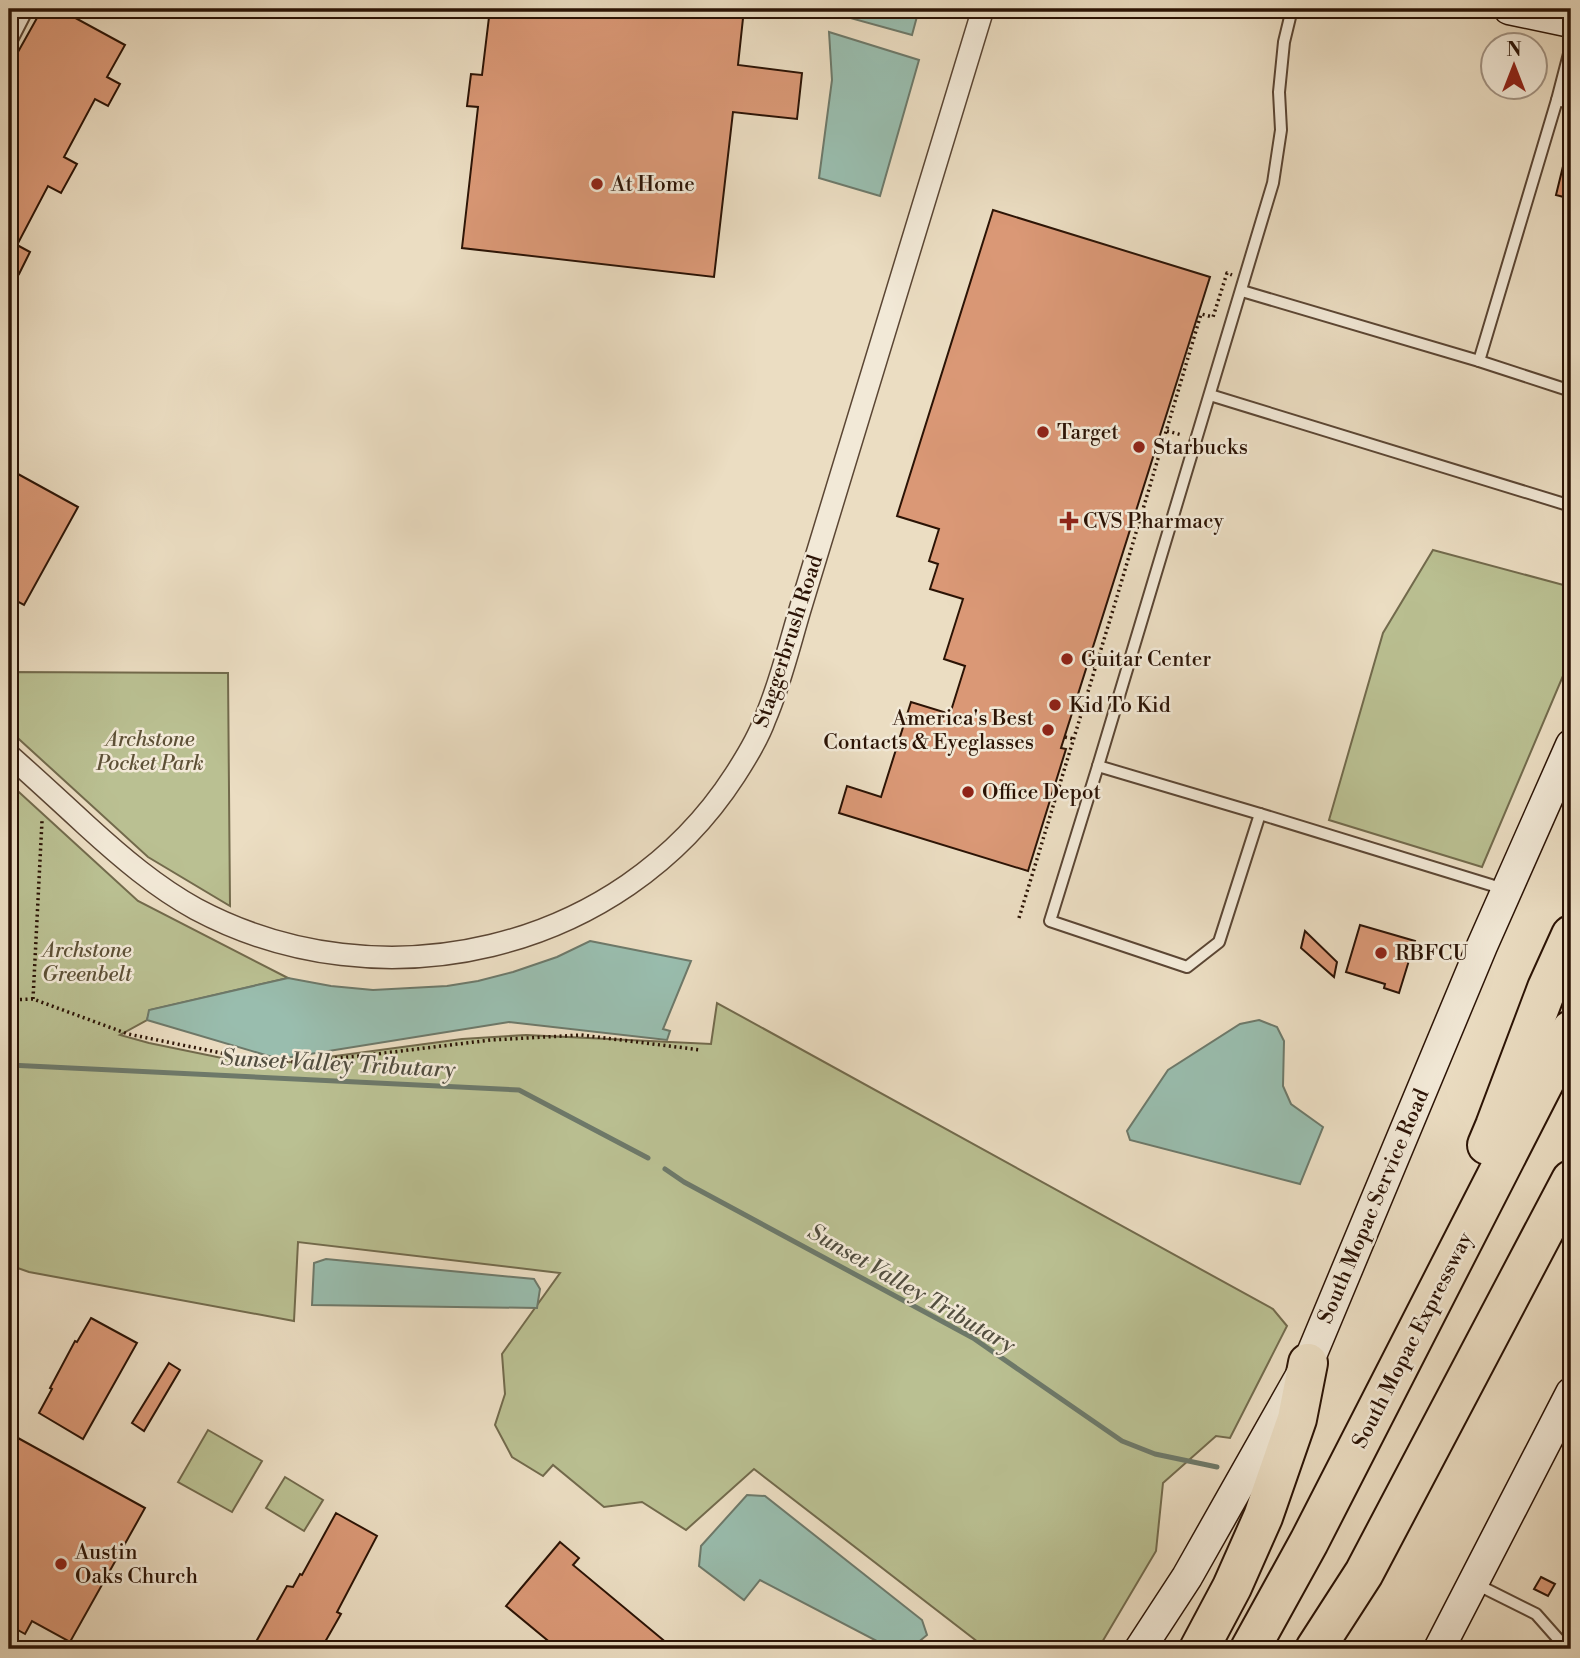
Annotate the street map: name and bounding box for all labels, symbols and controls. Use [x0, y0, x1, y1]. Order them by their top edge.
north arrow [1478, 32, 1548, 102]
text: N [1506, 38, 1522, 62]
place label: At Home [610, 172, 695, 198]
marker: At Home [589, 176, 605, 192]
place label: Target [1057, 420, 1119, 446]
marker: Target [1035, 424, 1051, 440]
place label: Starbucks [1153, 435, 1248, 461]
marker: Starbucks [1131, 439, 1147, 455]
place label: CVS Pharmacy [1083, 509, 1225, 535]
marker: CVS Pharmacy [1061, 513, 1077, 529]
street label: Staggerbrush Road [749, 552, 829, 731]
place label: Guitar Center [1081, 647, 1211, 673]
marker: Guitar Center [1059, 651, 1075, 667]
place label: Kid To Kid [1069, 693, 1171, 719]
marker: Kid To Kid [1047, 697, 1063, 713]
place label: America's Best Contacts & Eyeglasses [823, 706, 1035, 756]
marker: America's Best Contacts & Eyeglasses [1040, 722, 1056, 738]
park label: Archstone Pocket Park [95, 727, 204, 777]
place label: Office Depot [982, 780, 1101, 806]
marker: Office Depot [960, 784, 976, 800]
park label: Archstone Greenbelt [40, 938, 133, 988]
place label: RBFCU [1395, 941, 1469, 967]
marker: RBFCU [1373, 945, 1389, 961]
water label: Sunset Valley Tributary [220, 1044, 457, 1084]
street label: South Mopac Service Road [1313, 1085, 1435, 1328]
water label: Sunset Valley Tributary [803, 1218, 1021, 1360]
street label: South Mopac Expressway [1347, 1227, 1479, 1453]
place label: Austin Oaks Church [74, 1540, 199, 1590]
marker: Austin Oaks Church [53, 1556, 69, 1572]

